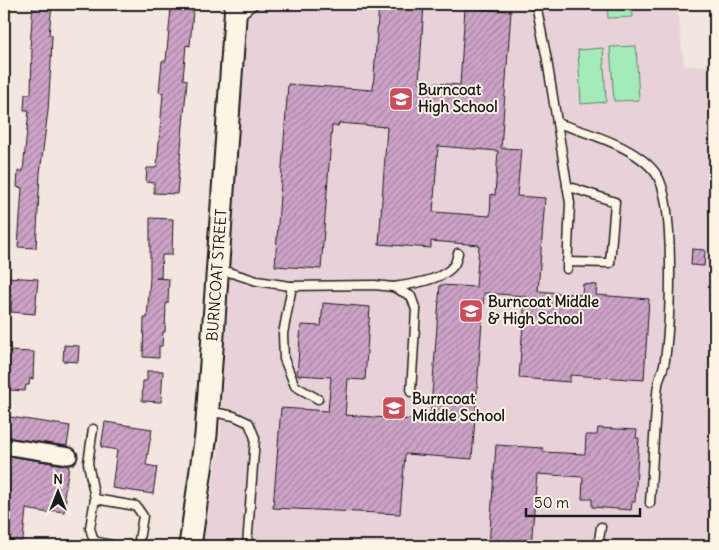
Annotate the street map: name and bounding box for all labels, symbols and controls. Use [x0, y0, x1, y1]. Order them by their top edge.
place label: Burncoat High School [418, 80, 498, 117]
school or university icon: Burncoat High School [388, 86, 414, 112]
street label: BURNCOAT STREET [202, 208, 231, 342]
place label: Burncoat Middle & High School [488, 292, 599, 329]
school or university icon: Burncoat Middle & High School [458, 298, 484, 324]
place label: Burncoat Middle School [412, 389, 505, 425]
school or university icon: Burncoat Middle School [381, 395, 407, 421]
north arrow [32, 468, 82, 518]
text: N [53, 470, 63, 488]
scale bar [526, 485, 640, 517]
text: 50 m [534, 493, 569, 512]

